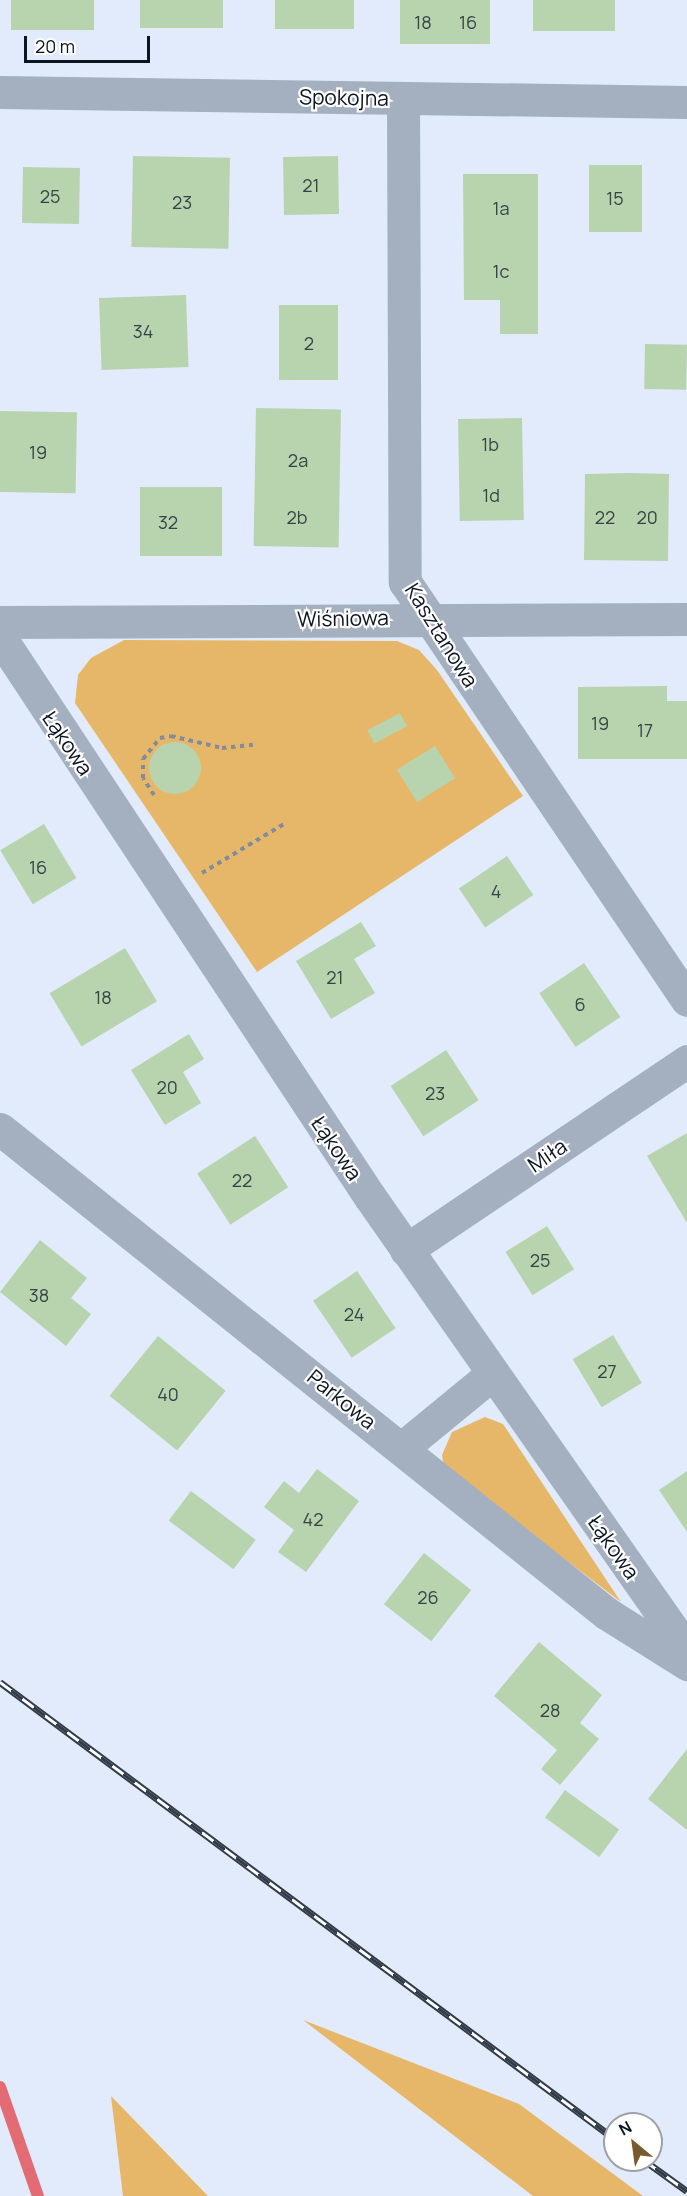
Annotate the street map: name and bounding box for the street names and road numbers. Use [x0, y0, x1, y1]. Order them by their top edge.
street label: Spokojna [299, 84, 389, 110]
street label: Kasztanowa [400, 578, 484, 692]
street label: Wiśniowa [297, 605, 389, 631]
street label: Łąkowa [37, 706, 99, 780]
street label: Łąkowa [306, 1111, 368, 1185]
street label: Miła [523, 1133, 571, 1177]
street label: Parkowa [303, 1364, 381, 1434]
street label: Łąkowa [583, 1510, 645, 1584]

